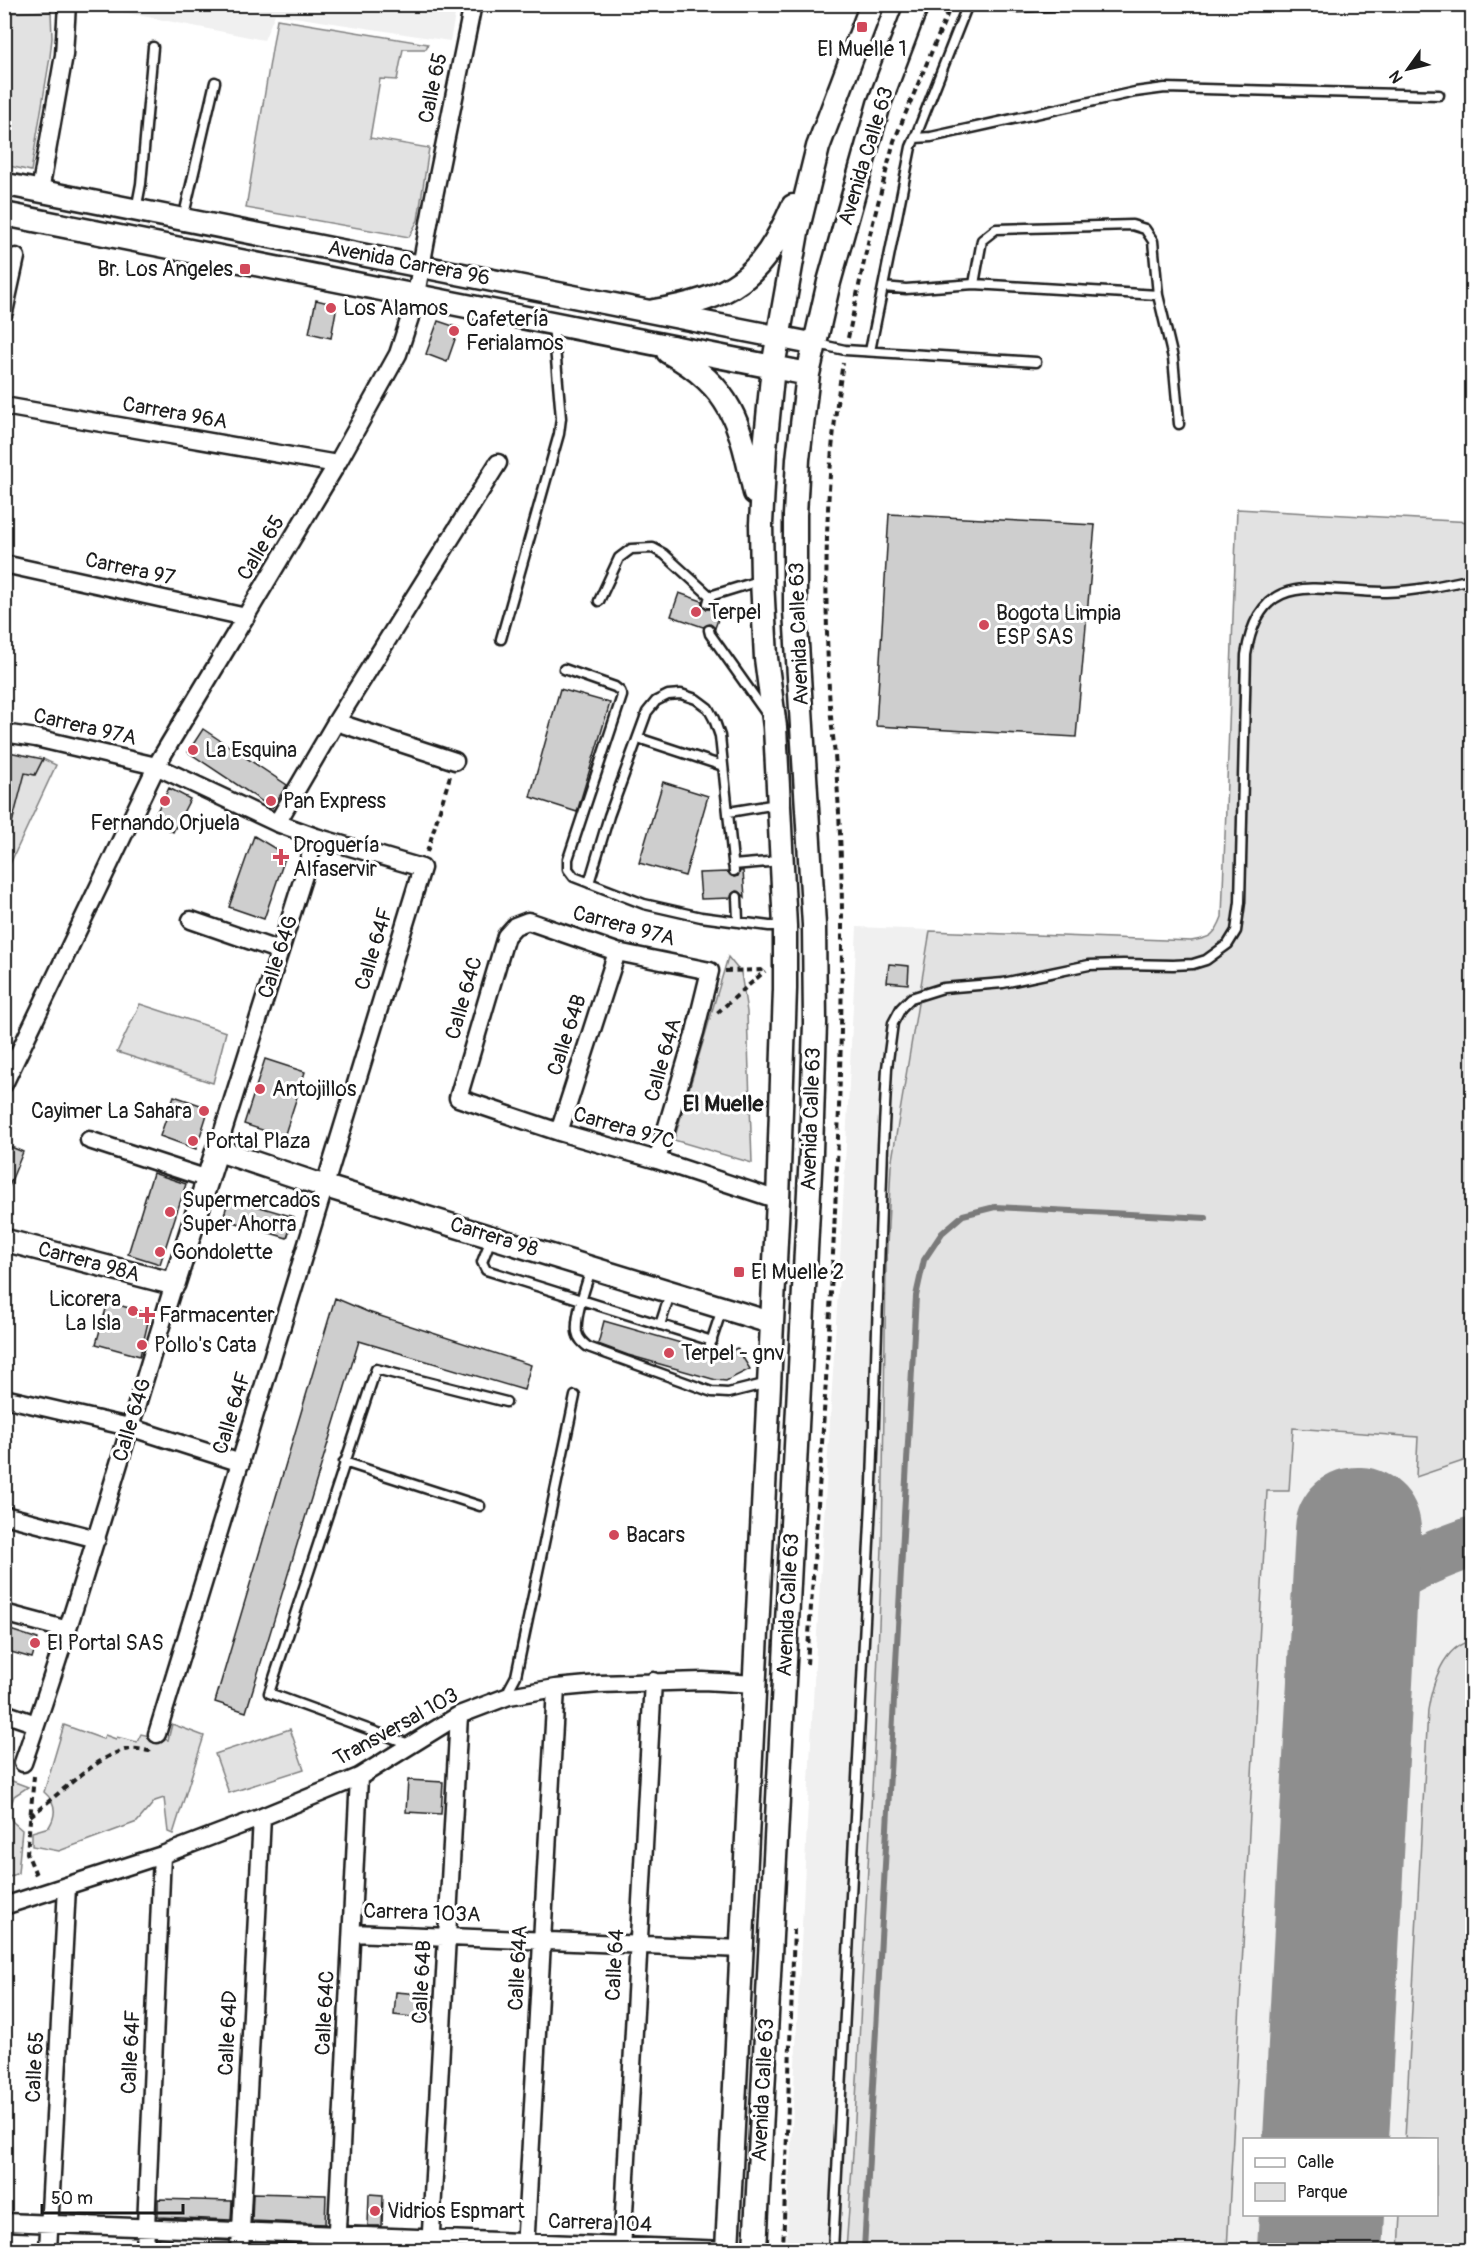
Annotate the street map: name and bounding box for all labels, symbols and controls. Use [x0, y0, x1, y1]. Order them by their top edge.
marker: El Muelle 1 [855, 20, 869, 34]
place label: El Muelle 1 [817, 36, 907, 63]
north arrow [1378, 39, 1438, 99]
street label: Calle 65 [412, 50, 454, 126]
text: N [1385, 67, 1408, 87]
street label: Avenida Calle 63 [832, 83, 900, 229]
street label: Avenida Carrera 96 [326, 234, 492, 292]
place label: Br. Los Angeles [97, 256, 234, 283]
marker: Br. Los Angeles [238, 262, 252, 276]
place label: Los Alamos [343, 295, 448, 322]
marker: Los Alamos [324, 301, 338, 315]
place label: Cafetería Ferialamos [466, 306, 564, 357]
marker: Cafetería Ferialamos [447, 324, 461, 338]
street label: Carrera 96A [120, 390, 230, 436]
street label: Calle 65 [231, 511, 291, 585]
street label: Carrera 97 [82, 546, 178, 592]
street label: Avenida Calle 63 [783, 562, 815, 706]
place label: Terpel [708, 599, 762, 626]
place label: Bogota Limpia ESP SAS [996, 600, 1121, 651]
marker: Terpel [689, 605, 703, 619]
marker: Bogota Limpia ESP SAS [977, 618, 991, 632]
street label: Carrera 97A [31, 702, 139, 752]
place label: La Esquina [205, 737, 297, 764]
marker: La Esquina [186, 743, 200, 757]
place label: Pan Express [283, 788, 386, 815]
marker: Fernando Orjuela [158, 794, 172, 808]
marker: Pan Express [264, 794, 278, 808]
place label: Fernando Orjuela [90, 810, 240, 837]
place label: Droguería Alfaservir [293, 832, 379, 883]
marker: Droguería Alfaservir [274, 850, 288, 864]
street label: Carrera 97A [570, 899, 678, 953]
street label: Calle 64F [349, 905, 399, 993]
street label: Calle 64G [252, 912, 304, 1002]
street label: Calle 64C [439, 953, 489, 1043]
street label: Calle 64B [541, 991, 593, 1079]
street label: Calle 64A [638, 1015, 688, 1105]
street label: Avenida Calle 63 [795, 1047, 827, 1191]
place label: Antojillos [272, 1076, 357, 1103]
marker: Antojillos [253, 1082, 267, 1096]
district label: El Muelle [683, 1090, 764, 1118]
place label: Cayimer La Sahara [31, 1098, 192, 1125]
street label: Carrera 97C [570, 1101, 678, 1155]
marker: Cayimer La Sahara [197, 1104, 211, 1118]
place label: Portal Plaza [205, 1128, 310, 1155]
marker: Portal Plaza [186, 1134, 200, 1148]
place label: Supermercados Super Ahorra [182, 1187, 321, 1238]
marker: Supermercados Super Ahorra [163, 1205, 177, 1219]
street label: Carrera 98 [447, 1211, 541, 1263]
street label: Carrera 98A [35, 1235, 143, 1289]
place label: Gondolette [172, 1239, 273, 1266]
marker: Gondolette [153, 1245, 167, 1259]
place label: El Muelle 2 [751, 1259, 844, 1286]
marker: El Muelle 2 [732, 1265, 746, 1279]
place label: Licorera La Isla [49, 1286, 121, 1337]
place label: Farmacenter [159, 1302, 275, 1329]
marker: Licorera La Isla [126, 1304, 140, 1318]
marker: Farmacenter [140, 1308, 154, 1322]
place label: Pollo's Cata [154, 1332, 257, 1359]
marker: Pollo's Cata [135, 1338, 149, 1352]
place label: Terpel - gnv [681, 1340, 784, 1367]
marker: Terpel - gnv [662, 1346, 676, 1360]
street label: Calle 64F [207, 1369, 257, 1457]
street label: Calle 64G [107, 1375, 157, 1465]
place label: Bacars [626, 1522, 686, 1549]
marker: Bacars [607, 1528, 621, 1542]
street label: Avenida Calle 63 [771, 1533, 805, 1677]
place label: El Portal SAS [47, 1630, 164, 1657]
marker: El Portal SAS [28, 1636, 42, 1650]
street label: Transversal 103 [329, 1682, 463, 1772]
street label: Carrera 103A [363, 1897, 481, 1929]
street label: Calle 64A [502, 1925, 534, 2011]
street label: Calle 64 [600, 1928, 630, 2002]
street label: Calle 64B [406, 1939, 438, 2025]
street label: Calle 64C [309, 1970, 341, 2056]
street label: Calle 64D [212, 1990, 244, 2076]
street label: Calle 64F [115, 2009, 147, 2095]
street label: Avenida Calle 63 [746, 2018, 780, 2162]
street label: Calle 65 [20, 2031, 50, 2103]
legend [1243, 2138, 1438, 2216]
text: Calle [1297, 2151, 1334, 2174]
scale bar [42, 2177, 183, 2215]
text: Parque [1297, 2181, 1347, 2204]
text: 50 m [51, 2187, 93, 2210]
place label: Vidrios Espmart [387, 2198, 525, 2225]
marker: Vidrios Espmart [368, 2204, 382, 2218]
street label: Carrera 104 [547, 2208, 653, 2238]

